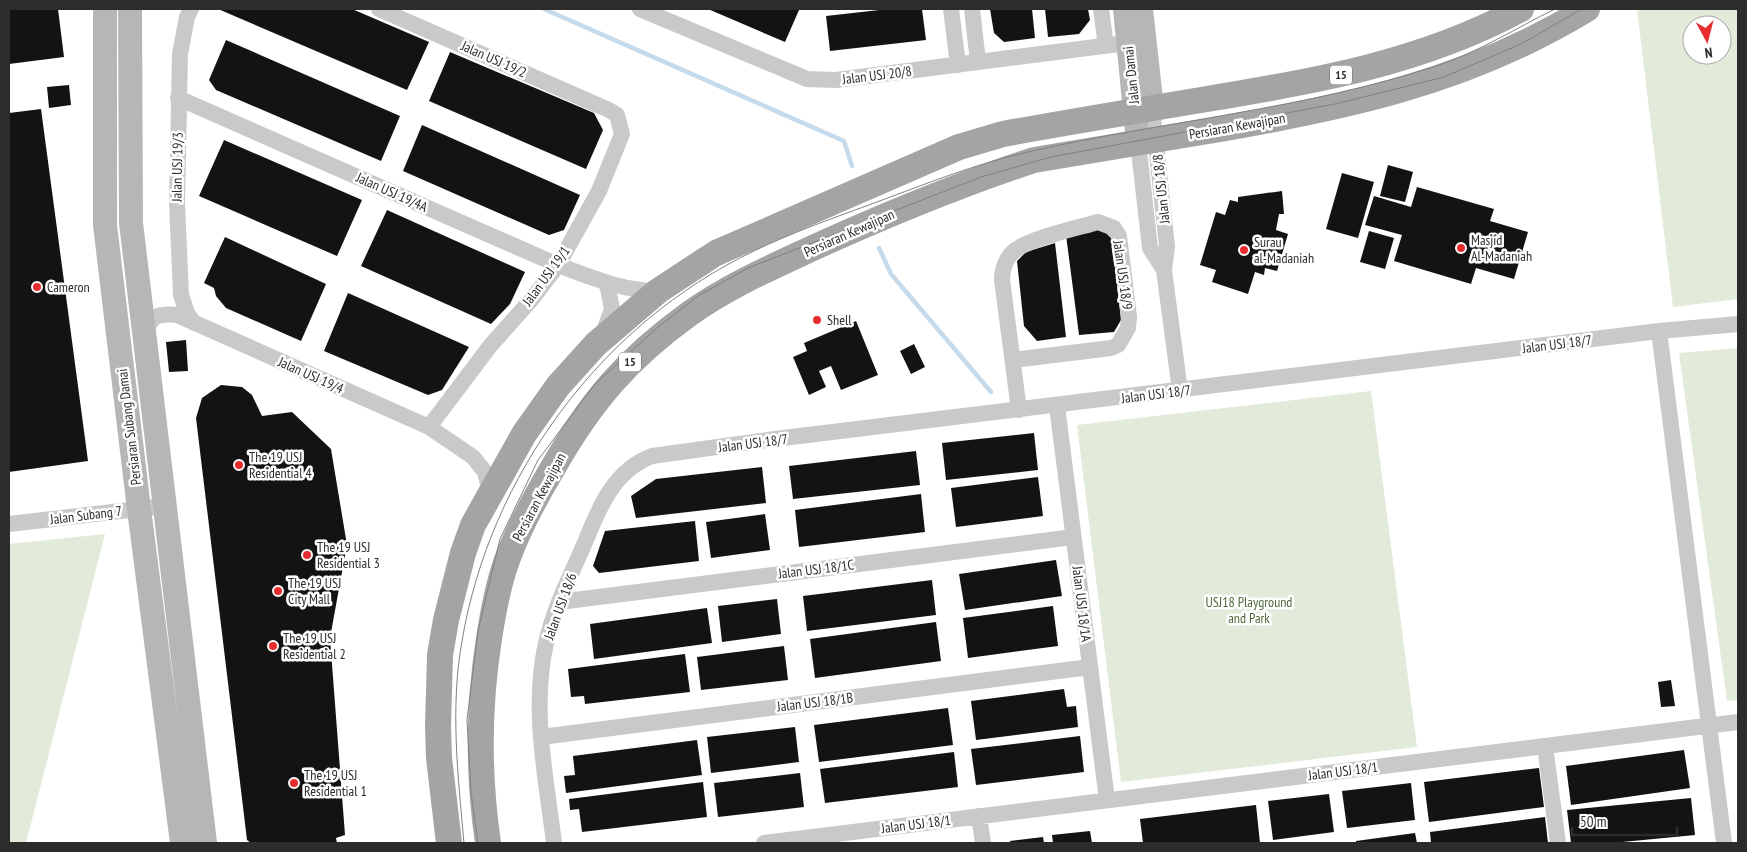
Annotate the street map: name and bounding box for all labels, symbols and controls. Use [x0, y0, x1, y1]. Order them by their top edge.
north arrow [1682, 15, 1732, 65]
street label: Jalan USJ 19/2 [458, 36, 529, 81]
text: N [1704, 44, 1713, 62]
street label: Jalan Damai [1119, 45, 1143, 106]
street label: Jalan USJ 20/8 [840, 62, 913, 88]
road number: 15 [1330, 66, 1352, 84]
street label: Persiaran Kewajipan [1188, 109, 1286, 143]
street label: Jalan USJ 19/3 [167, 132, 187, 203]
street label: Jalan USJ 18/8 [1148, 153, 1174, 226]
street label: Jalan USJ 19/4A [353, 168, 431, 216]
street label: Persiaran Kewajipan [801, 205, 897, 261]
place label: Masjid Al-Madaniah [1471, 231, 1532, 265]
place label: Surau al-Madaniah [1254, 233, 1314, 267]
street label: Jalan USJ 18/9 [1109, 238, 1137, 311]
marker: Masjid Al-Madaniah [1455, 242, 1467, 254]
street label: Jalan USJ 19/1 [518, 243, 574, 310]
marker: Surau al-Madaniah [1238, 244, 1250, 256]
place label: Cameron [47, 278, 90, 296]
marker: Cameron [31, 281, 43, 293]
place label: Shell [827, 311, 852, 329]
marker: Shell [811, 314, 823, 326]
street label: Jalan USJ 18/7 [1520, 331, 1593, 357]
street label: Jalan USJ 19/4 [275, 352, 347, 398]
road number: 15 [619, 352, 641, 372]
street label: Persiaran Subang Damai [113, 368, 145, 486]
street label: Jalan USJ 18/7 [1119, 381, 1192, 407]
street label: Jalan USJ 18/7 [716, 430, 789, 456]
place label: The 19 USJ Residential 4 [249, 448, 312, 482]
street label: Persiaran Kewajipan [508, 450, 570, 544]
marker: The 19 USJ Residential 4 [233, 459, 245, 471]
street label: Jalan Subang 7 [48, 502, 123, 528]
place label: The 19 USJ Residential 3 [317, 538, 380, 572]
marker: The 19 USJ Residential 3 [301, 549, 313, 561]
street label: Jalan USJ 18/1C [776, 555, 855, 583]
street label: Jalan USJ 18/1A [1068, 564, 1096, 643]
street label: Jalan USJ 18/6 [539, 570, 580, 643]
place label: The 19 USJ City Mall [288, 574, 341, 608]
marker: The 19 USJ City Mall [272, 585, 284, 597]
park label: USJ18 Playground and Park [1206, 593, 1292, 627]
place label: The 19 USJ Residential 2 [283, 629, 346, 663]
marker: The 19 USJ Residential 2 [267, 640, 279, 652]
street label: Jalan USJ 18/1B [775, 688, 854, 716]
street label: Jalan USJ 18/1 [1306, 758, 1379, 784]
place label: The 19 USJ Residential 1 [304, 766, 367, 800]
marker: The 19 USJ Residential 1 [288, 777, 300, 789]
scale bar [1572, 804, 1677, 836]
street label: Jalan USJ 18/1 [879, 811, 952, 837]
text: 50 m [1580, 812, 1606, 831]

